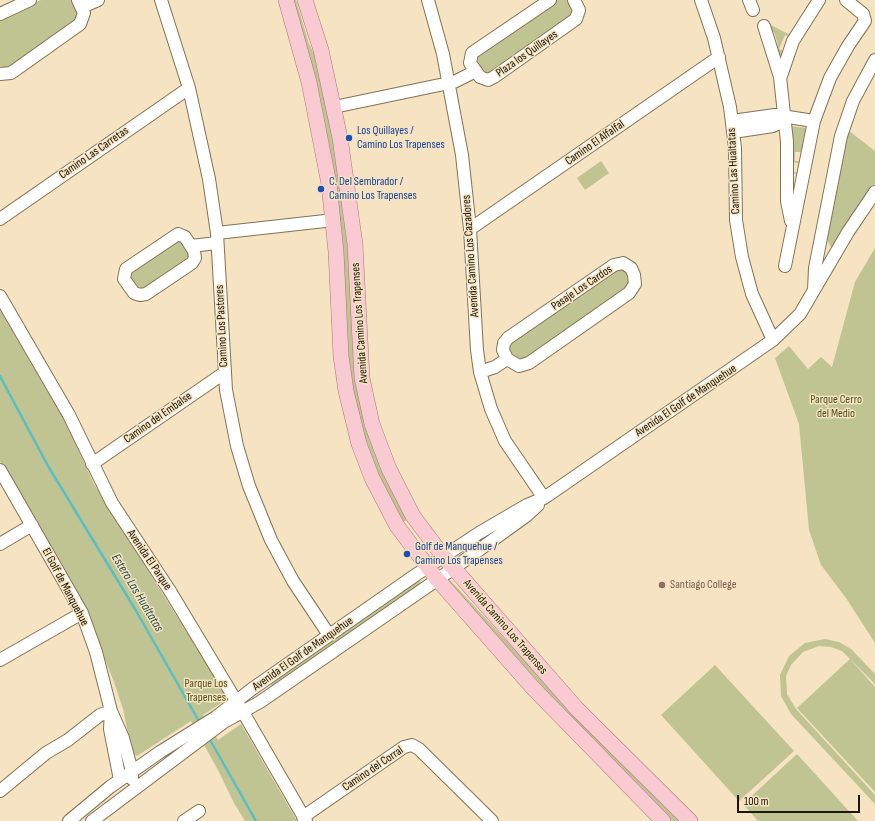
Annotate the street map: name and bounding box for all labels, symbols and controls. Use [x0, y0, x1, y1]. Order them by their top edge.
street label: Plaza los Quillayes [493, 27, 561, 81]
street label: Camino El Alfalfal [563, 117, 627, 169]
street label: Camino Las Carretas [56, 124, 132, 182]
place label: Los Quillayes / Camino Los Trapenses [357, 124, 445, 152]
street label: Camino Las Hualtatas [725, 128, 743, 214]
marker: Los Quillayes / Camino Los Trapenses [344, 133, 354, 143]
place label: C. Del Sembrador / Camino Los Trapenses [329, 175, 417, 203]
marker: C. Del Sembrador / Camino Los Trapenses [316, 184, 326, 194]
street label: Avenida Camino Los Cazadores [460, 194, 482, 318]
street label: Avenida Camino Los Trapenses [349, 262, 371, 384]
street label: Pasaje Los Cardos [549, 262, 615, 314]
street label: Camino Los Pastores [213, 284, 231, 368]
street label: Avenida El Golf de Manquehue [632, 362, 740, 440]
street label: Camino del Embalse [121, 389, 195, 447]
park label: Parque Cerro del Medio [810, 393, 862, 421]
street label: Avenida El Parque [123, 527, 175, 593]
place label: Golf de Manquehue / Camino Los Trapenses [415, 540, 503, 568]
street label: El Golf de Manquehue [38, 546, 92, 628]
marker: Golf de Manquehue / Camino Los Trapenses [402, 549, 412, 559]
water label: Estero Las Hualtatas [108, 551, 166, 635]
street label: Avenida Camino Los Trapenses [460, 577, 550, 677]
place label: Santiago College [670, 578, 737, 592]
marker: Santiago College [657, 580, 667, 590]
street label: Avenida El Golf de Manquehue [250, 614, 356, 694]
park label: Parque Los Trapenses [184, 677, 228, 705]
street label: Camino del Corral [340, 743, 406, 795]
scale bar [739, 787, 862, 813]
text: 100 m [744, 794, 769, 809]

